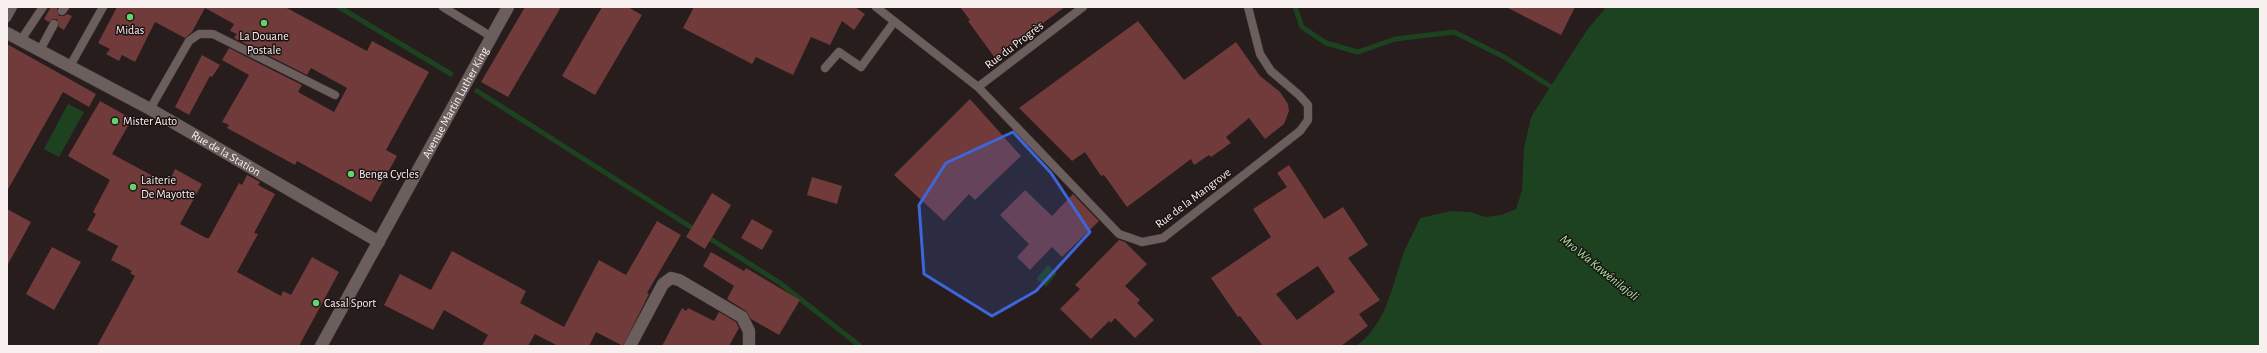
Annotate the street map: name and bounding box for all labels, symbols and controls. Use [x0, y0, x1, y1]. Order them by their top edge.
marker: Midas [125, 12, 135, 22]
marker: La Douane Postale [259, 18, 269, 28]
street label: Rue du Progrès [982, 19, 1046, 71]
place label: Midas [116, 24, 144, 36]
place label: La Douane Postale [239, 30, 289, 56]
street label: Avenue Martin Luther King [420, 45, 491, 160]
place label: Mister Auto [123, 115, 177, 127]
marker: Mister Auto [110, 116, 120, 126]
street label: Rue de la Station [189, 128, 263, 178]
street label: Rue de la Mangrove [1153, 166, 1233, 230]
place label: Benga Cycles [359, 168, 419, 181]
marker: Benga Cycles [346, 169, 356, 179]
place label: Laiterie De Mayotte [141, 174, 195, 201]
marker: Laiterie De Mayotte [128, 182, 138, 192]
water label: Mro Wa Kawénilajoli [1557, 233, 1641, 304]
place label: Casal Sport [324, 297, 376, 309]
marker: Casal Sport [311, 298, 321, 308]

